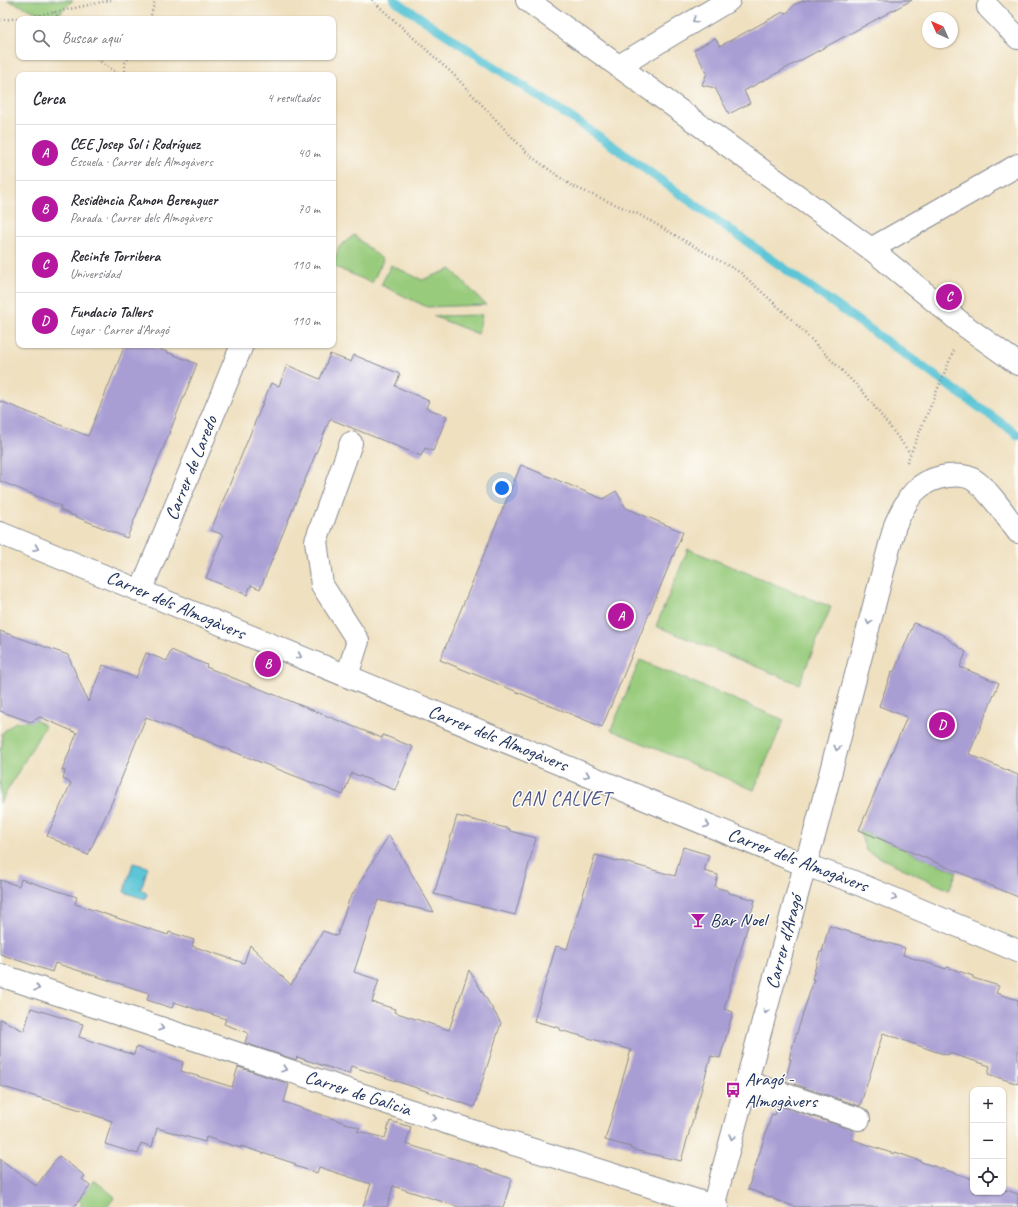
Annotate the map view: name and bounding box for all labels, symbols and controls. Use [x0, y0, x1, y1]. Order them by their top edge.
north arrow [922, 12, 958, 48]
search box [16, 16, 336, 60]
one-way arrow [692, 16, 699, 23]
icon: search [30, 27, 52, 49]
text: Buscar aquí [62, 29, 121, 48]
text: Cerca [32, 88, 65, 109]
text: 4 resultados [267, 90, 320, 106]
text: CEE Josep Sol i Rodríguez [70, 135, 200, 154]
text: A [42, 145, 48, 161]
text: 40 m [298, 145, 320, 161]
text: Escuela · Carrer dels Almogàvers [70, 154, 213, 170]
text: Residència Ramon Berenguer [70, 191, 217, 210]
text: B [42, 201, 48, 217]
text: 70 m [298, 201, 320, 217]
text: Parada · Carrer dels Almogàvers [70, 210, 212, 226]
text: Recinte Torribera [70, 247, 160, 266]
text: C [42, 257, 48, 273]
text: 110 m [292, 257, 320, 273]
text: Universidad [70, 266, 121, 282]
pin: C [936, 282, 962, 312]
text: Fundacio Tallers [70, 303, 152, 322]
text: D [41, 313, 49, 329]
text: 110 m [292, 313, 320, 329]
text: Lugar · Carrer d'Aragó [70, 322, 169, 338]
street label: Carrer de Laredo [159, 411, 223, 524]
your location [492, 478, 512, 498]
one-way arrow [33, 543, 40, 551]
street label: Carrer dels Almogàvers [103, 565, 250, 646]
pin: A [608, 601, 634, 631]
one-way arrow [865, 618, 874, 625]
pin: B [255, 649, 281, 679]
one-way arrow [294, 651, 302, 659]
street label: Carrer dels Almogàvers [425, 699, 573, 777]
pin: D [929, 710, 955, 740]
one-way arrow [833, 745, 841, 751]
one-way arrow [583, 771, 590, 779]
district label: CAN CALVET [511, 786, 614, 811]
one-way arrow [703, 820, 711, 828]
street label: Carrer dels Almogàvers [724, 822, 873, 898]
street label: Carrer d'Aragó [760, 889, 809, 992]
one-way arrow [890, 894, 897, 902]
place label: Bar Noel [710, 908, 770, 932]
bar icon: Bar Noel [689, 911, 707, 929]
one-way arrow [33, 983, 40, 991]
one-way arrow [762, 1008, 770, 1014]
one-way arrow [157, 1023, 164, 1032]
one-way arrow [280, 1064, 287, 1073]
street label: Carrer de Galicia [302, 1065, 416, 1122]
place label: Aragó - Almogàvers [745, 1067, 818, 1113]
bus stop icon: Aragó - Almogàvers [724, 1081, 742, 1099]
map controls [970, 1087, 1006, 1195]
button: + [970, 1087, 1006, 1123]
one-way arrow [430, 1113, 437, 1122]
button: − [970, 1123, 1006, 1159]
one-way arrow [729, 1133, 737, 1140]
button: locate [970, 1159, 1006, 1195]

